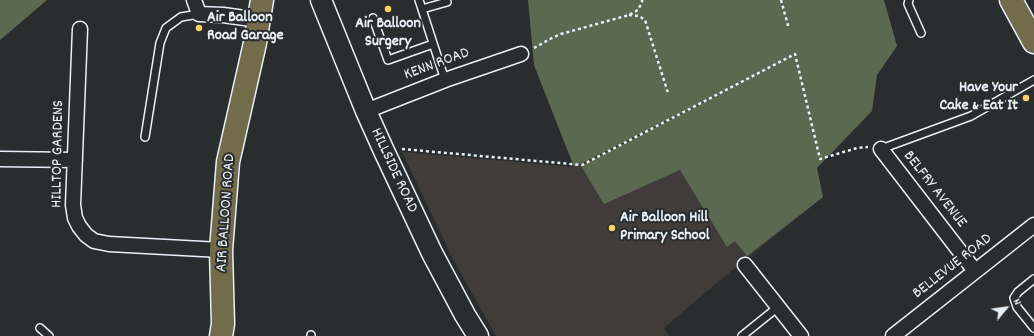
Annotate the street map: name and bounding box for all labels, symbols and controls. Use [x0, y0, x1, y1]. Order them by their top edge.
marker: Air Balloon Surgery [383, 4, 393, 14]
place label: Air Balloon Road Garage [207, 9, 284, 47]
place label: Air Balloon Surgery [355, 15, 421, 53]
marker: Air Balloon Road Garage [194, 23, 204, 33]
street label: KENN ROAD [402, 44, 472, 86]
place label: Have Your Cake & Eat It [939, 79, 1018, 117]
marker: Have Your Cake & Eat It [1021, 93, 1031, 103]
street label: HILLTOP GARDENS [48, 100, 70, 208]
street label: HILLSIDE ROAD [365, 126, 421, 216]
street label: BELFRY AVENUE [898, 148, 970, 232]
street label: AIR BALLOON ROAD [213, 153, 241, 273]
place label: Air Balloon Hill Primary School [620, 209, 710, 247]
marker: Air Balloon Hill Primary School [607, 223, 617, 233]
street label: BELLEVUE ROAD [909, 230, 997, 304]
north arrow [986, 288, 1026, 328]
text: N [1008, 296, 1025, 308]

